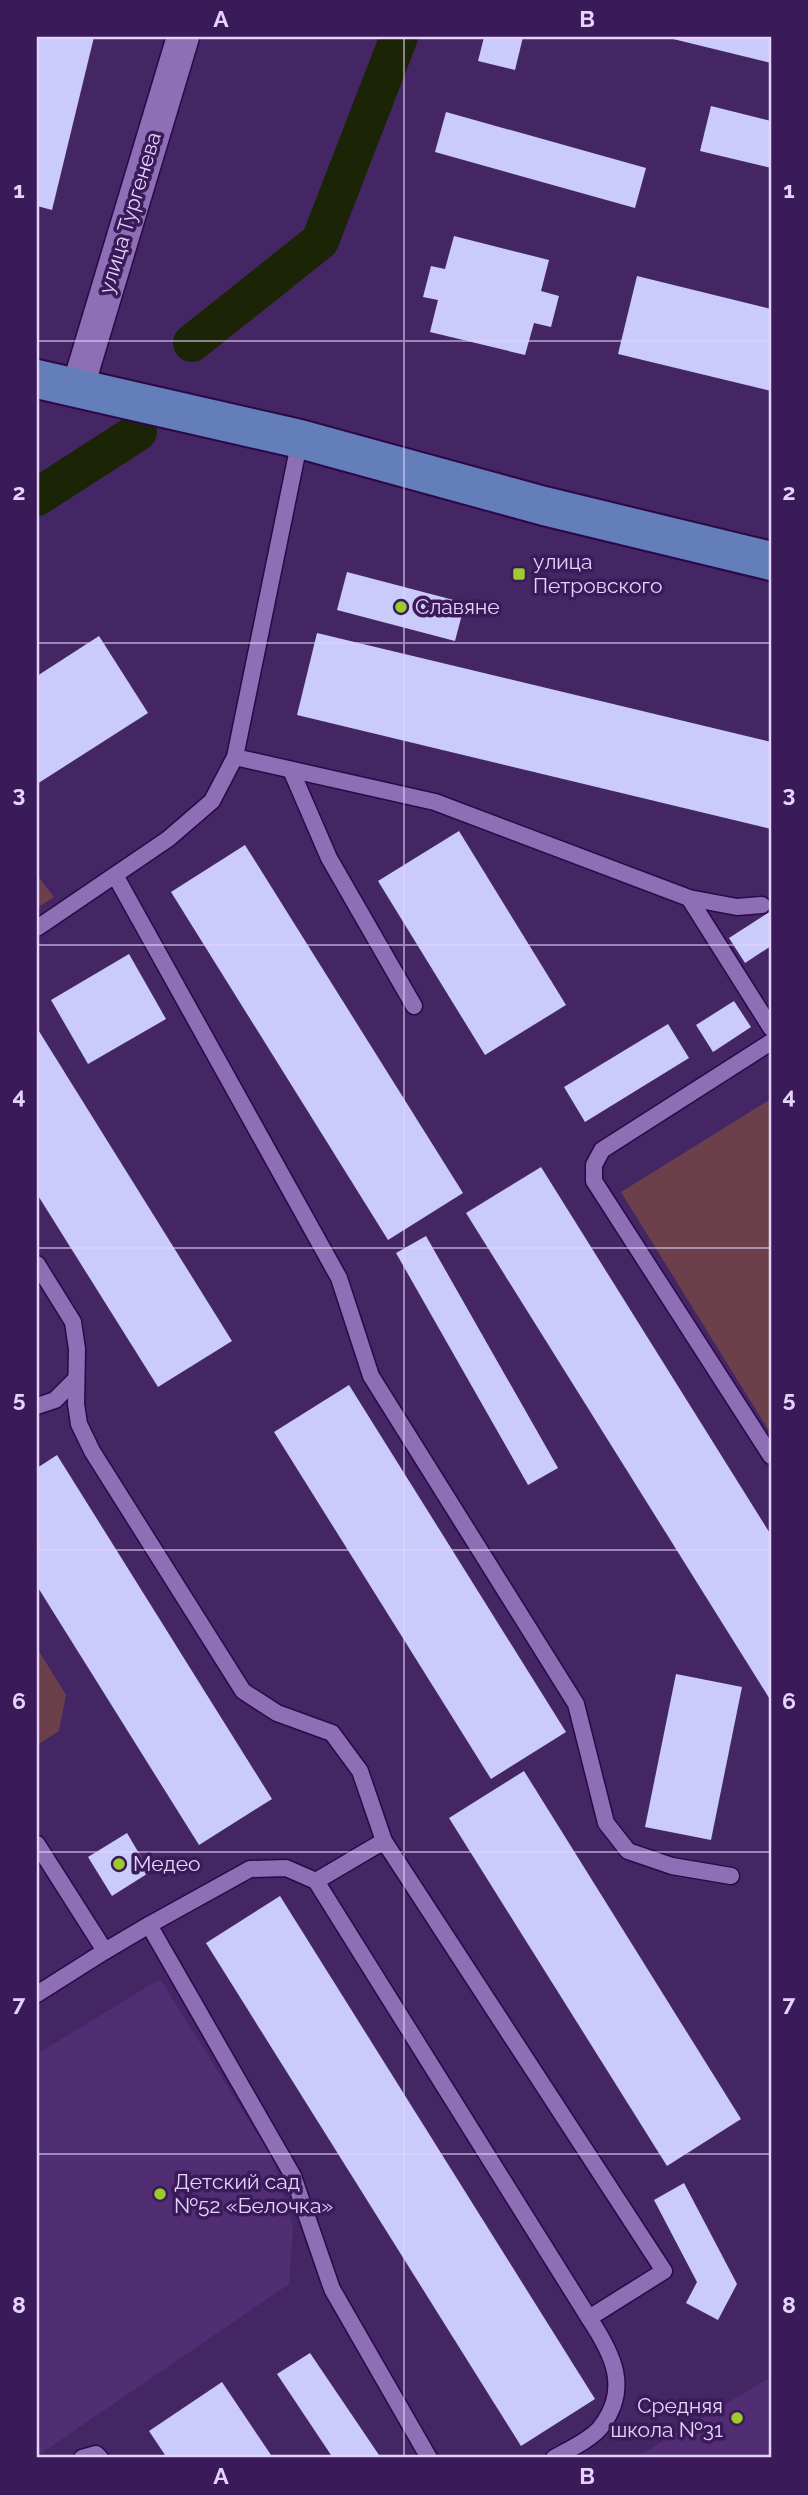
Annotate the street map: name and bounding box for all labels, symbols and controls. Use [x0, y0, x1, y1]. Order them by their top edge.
text: A [213, 5, 229, 32]
text: B [579, 5, 595, 32]
street label: улица Тургенева [93, 129, 166, 297]
text: 1 [13, 176, 25, 203]
text: 1 [783, 176, 795, 203]
text: 2 [13, 478, 25, 505]
text: 2 [783, 478, 795, 505]
place label: улица Петровского [533, 549, 662, 598]
marker: улица Петровского [511, 566, 527, 582]
place label: Славяне [415, 594, 499, 619]
marker: Славяне [393, 599, 409, 615]
text: 3 [13, 780, 25, 807]
text: 3 [783, 780, 795, 807]
text: 4 [12, 1082, 26, 1109]
text: 4 [782, 1082, 796, 1109]
text: 5 [13, 1385, 26, 1412]
text: 5 [783, 1385, 796, 1412]
text: 6 [12, 1687, 26, 1714]
text: 6 [782, 1687, 796, 1714]
place label: Медео [133, 1851, 201, 1876]
marker: Медео [111, 1856, 127, 1872]
text: 7 [13, 1989, 26, 2016]
text: 7 [783, 1989, 796, 2016]
place label: Детский сад №52 «Белочка» [174, 2169, 333, 2218]
marker: Детский сад №52 «Белочка» [152, 2186, 168, 2202]
text: 8 [12, 2291, 26, 2318]
text: 8 [782, 2291, 796, 2318]
place label: Средняя школа №31 [611, 2393, 723, 2442]
marker: Средняя школа №31 [729, 2410, 745, 2426]
text: A [213, 2462, 229, 2489]
text: B [579, 2462, 595, 2489]

